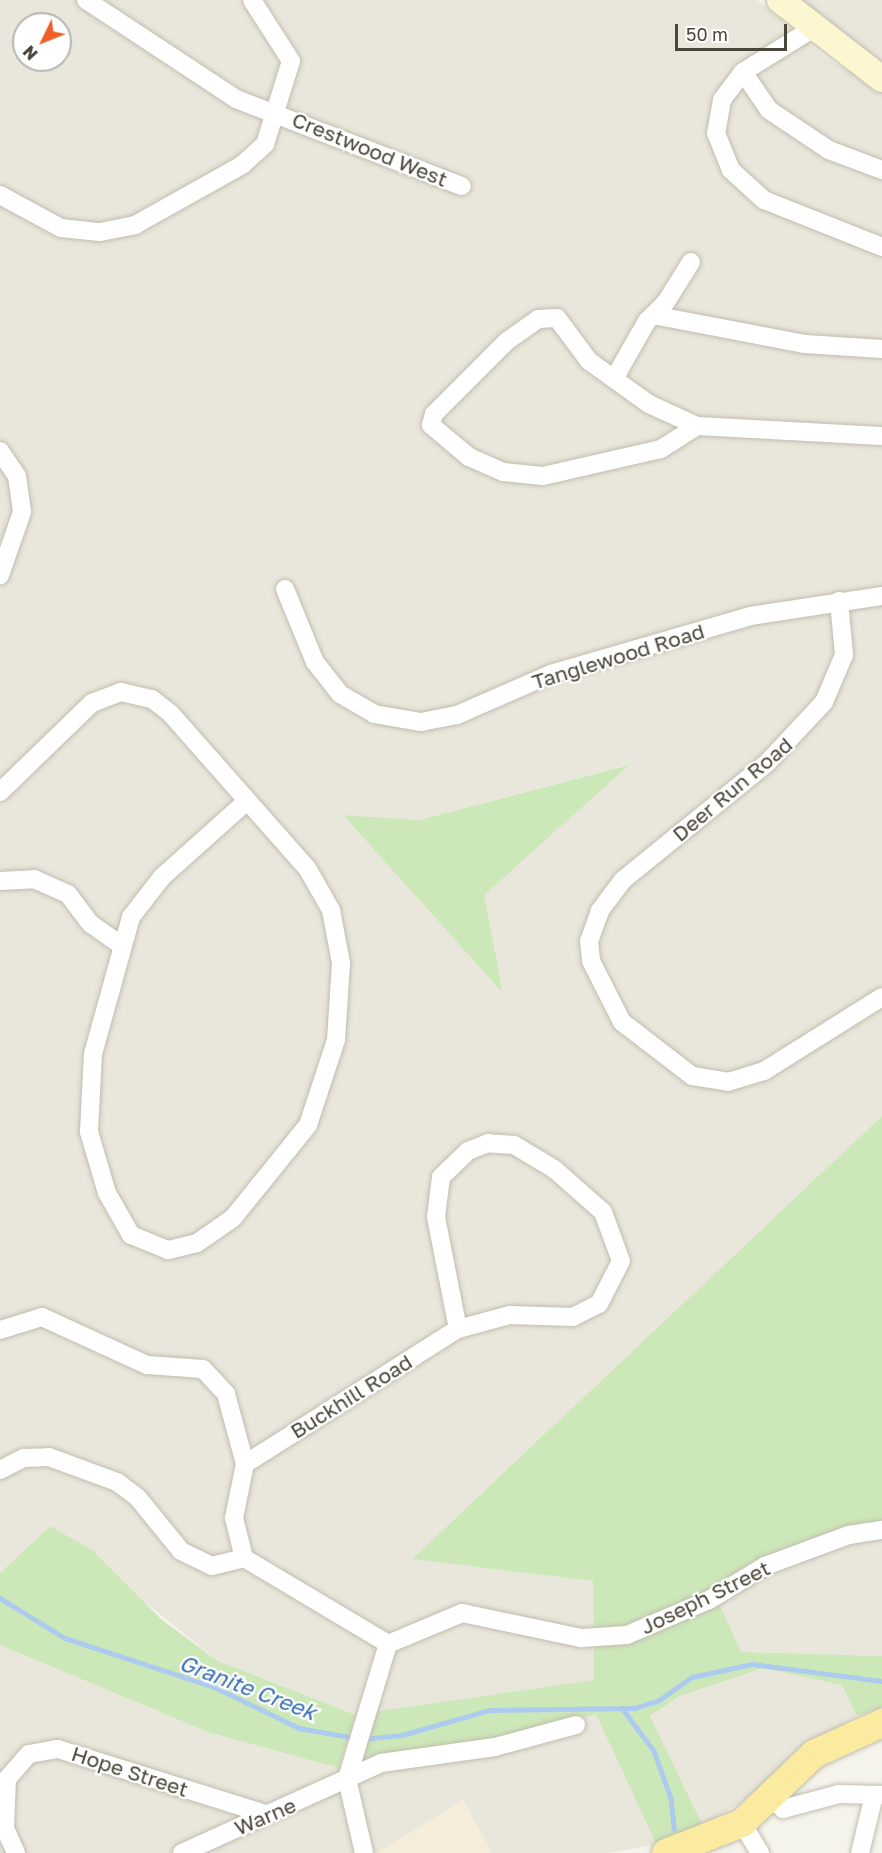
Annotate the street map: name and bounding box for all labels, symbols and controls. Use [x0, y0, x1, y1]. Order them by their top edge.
north arrow [12, 12, 72, 72]
scale bar [678, 12, 790, 50]
text: 50 m [686, 23, 728, 45]
text: N [19, 42, 42, 64]
street label: Crestwood West [289, 106, 451, 192]
street label: Tanglewood Road [529, 618, 707, 694]
street label: Deer Run Road [667, 732, 797, 846]
street label: Buckhill Road [285, 1349, 417, 1443]
street label: Joseph Street [636, 1555, 774, 1639]
water label: Granite Creek [176, 1649, 320, 1725]
street label: Hope Street [69, 1740, 191, 1802]
street label: Warne [230, 1792, 300, 1840]

